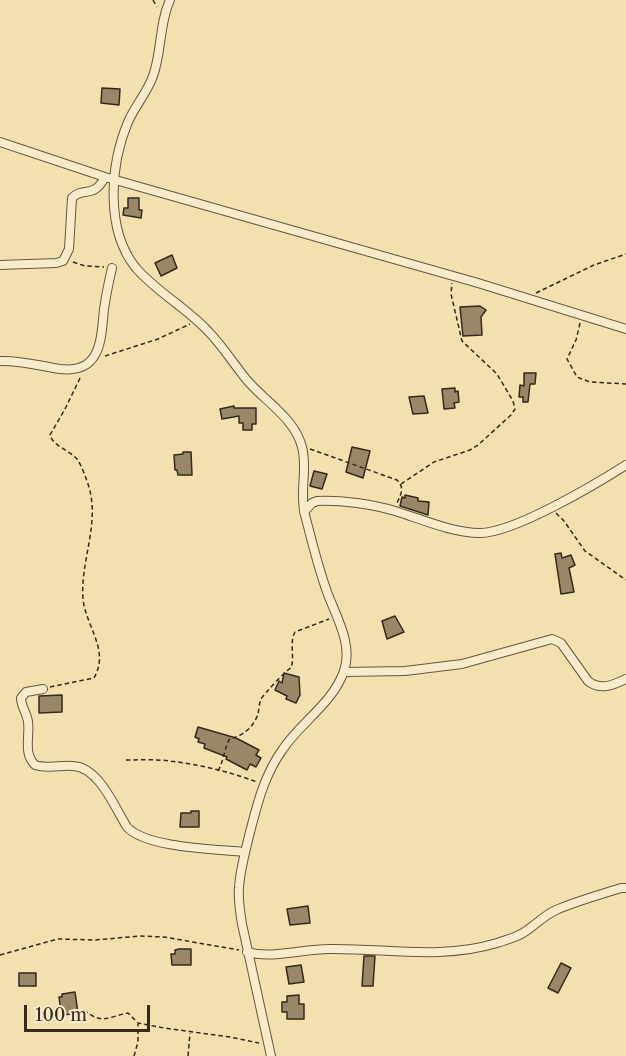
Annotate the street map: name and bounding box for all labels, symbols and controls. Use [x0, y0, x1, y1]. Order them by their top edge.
scale bar [27, 993, 153, 1031]
text: 100 m [35, 1004, 87, 1026]

